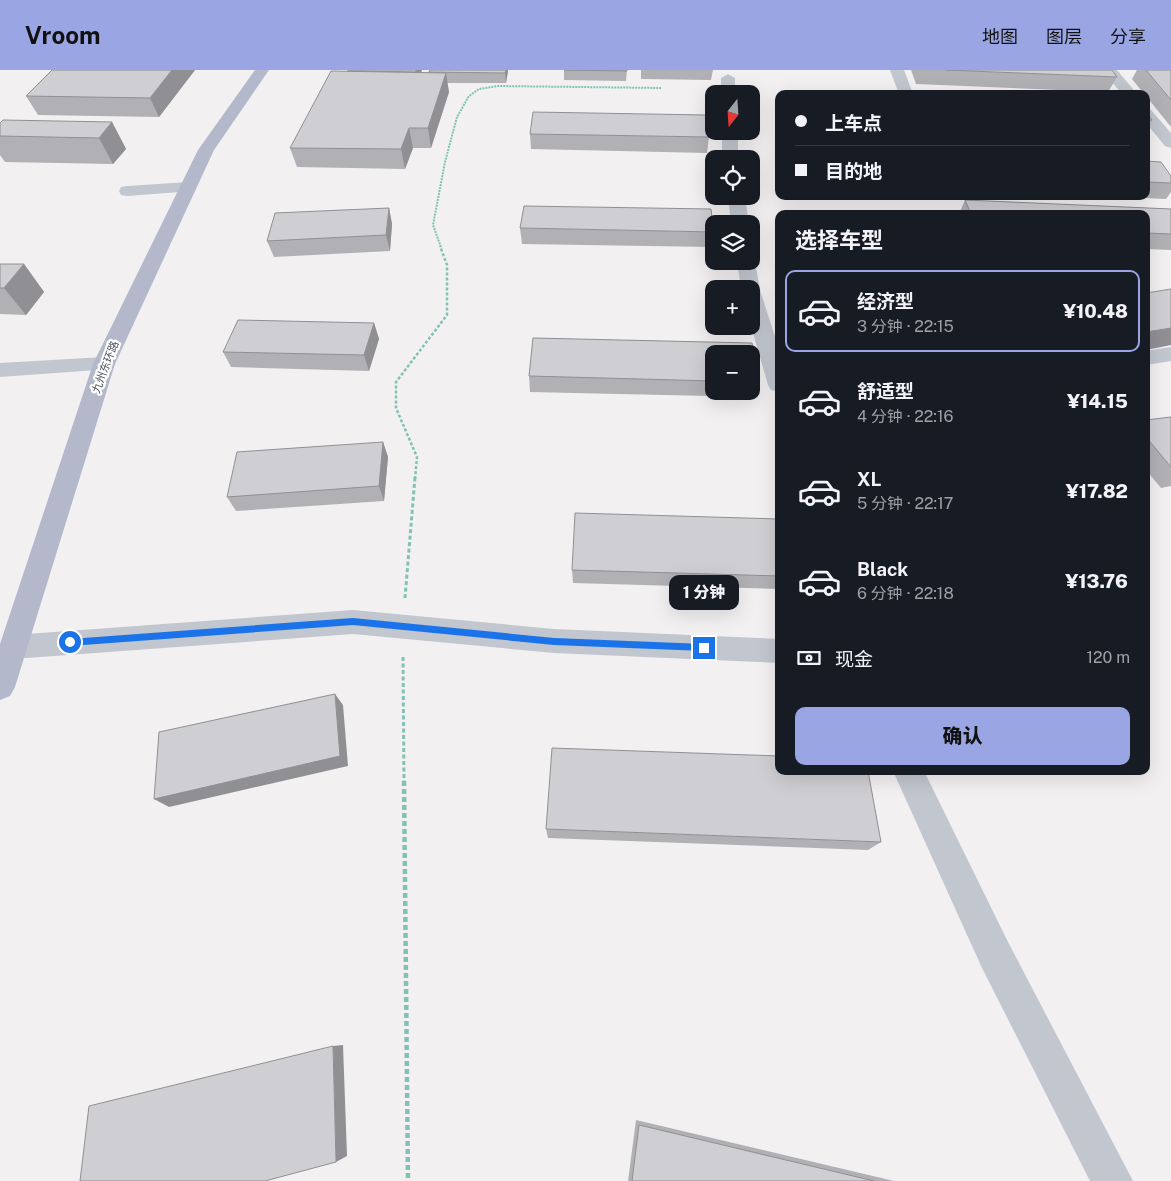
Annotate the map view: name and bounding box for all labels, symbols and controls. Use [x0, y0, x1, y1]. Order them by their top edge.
text: Vroom [25, 21, 101, 49]
text: 地图 [982, 26, 1018, 47]
text: 图层 [1046, 26, 1082, 47]
text: 分享 [1110, 26, 1146, 47]
north arrow [705, 85, 760, 140]
map controls [705, 85, 760, 400]
text: 上车点 [825, 112, 882, 134]
button: locate [705, 150, 760, 205]
text: 目的地 [825, 160, 882, 182]
button: layers [705, 215, 760, 270]
text: 选择车型 [795, 227, 883, 253]
button: + [705, 280, 760, 335]
icon: car [797, 289, 842, 334]
text: 经济型 [857, 290, 914, 312]
text: ¥10.48 [1063, 300, 1128, 322]
text: 3 分钟 · 22:15 [857, 317, 954, 336]
street label: 九州东环路 [90, 339, 120, 395]
button: − [705, 345, 760, 400]
icon: car [797, 379, 842, 424]
text: 舒适型 [857, 380, 914, 402]
text: ¥14.15 [1067, 390, 1128, 412]
text: 4 分钟 · 22:16 [857, 407, 953, 426]
text: XL [857, 468, 882, 490]
icon: car [797, 469, 842, 514]
text: ¥17.82 [1066, 480, 1128, 502]
text: 5 分钟 · 22:17 [857, 494, 953, 513]
text: Black [857, 558, 908, 580]
icon: car [797, 559, 842, 604]
text: ¥13.76 [1065, 570, 1128, 592]
callout: 1 分钟 [669, 576, 739, 610]
text: 1 分钟 [683, 583, 725, 602]
text: 6 分钟 · 22:18 [857, 584, 954, 603]
route start [59, 631, 81, 653]
route end [693, 637, 715, 659]
icon: cash [795, 644, 823, 672]
text: 现金 [835, 648, 873, 670]
text: 120 m [1086, 648, 1130, 667]
button: 确认 [795, 707, 1130, 765]

